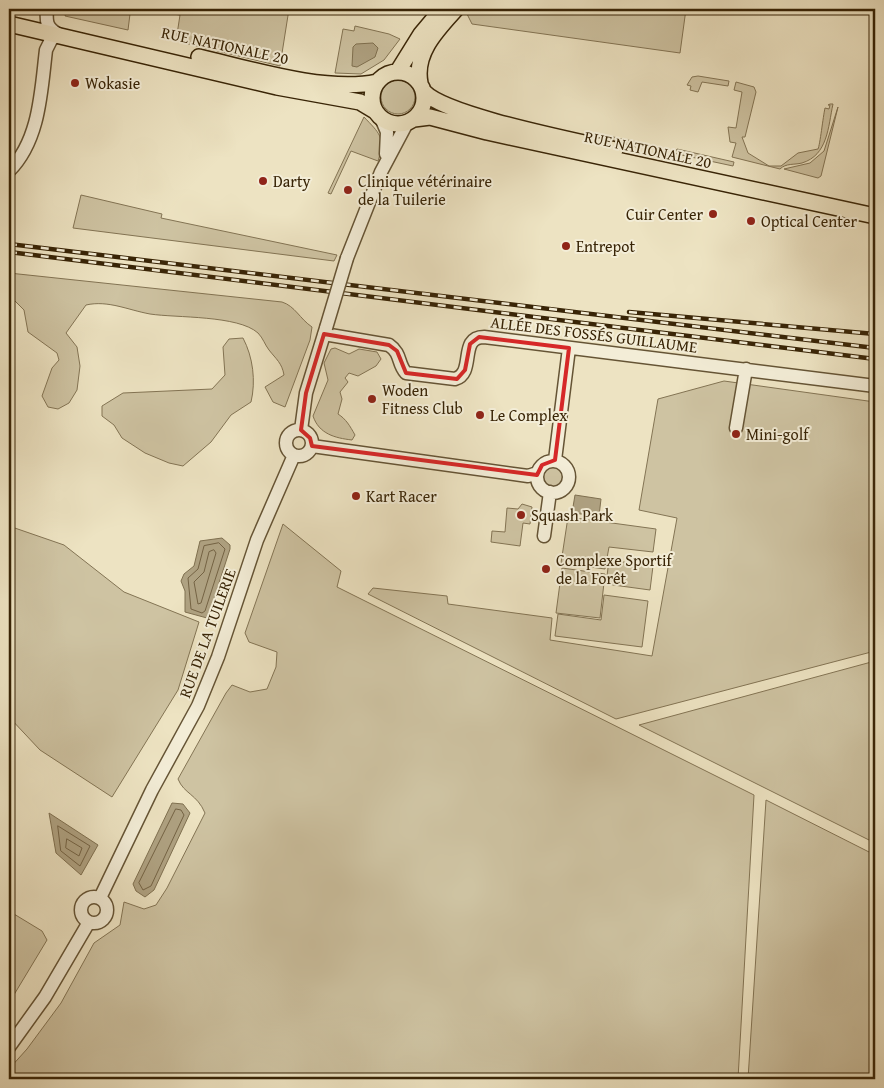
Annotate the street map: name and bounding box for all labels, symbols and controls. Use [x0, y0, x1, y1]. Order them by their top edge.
street label: RUE NATIONALE 20 [159, 20, 291, 70]
place label: Wokasie [85, 71, 140, 95]
marker: Wokasie [69, 77, 81, 89]
street label: RUE NATIONALE 20 [582, 124, 714, 174]
place label: Darty [273, 169, 311, 193]
place label: Clinique vétérinaire de la Tuilerie [358, 169, 492, 211]
marker: Darty [257, 175, 269, 187]
marker: Clinique vétérinaire de la Tuilerie [342, 184, 354, 196]
place label: Cuir Center [626, 202, 703, 226]
marker: Cuir Center [707, 208, 719, 220]
place label: Optical Center [761, 209, 858, 233]
marker: Optical Center [745, 215, 757, 227]
place label: Entrepot [576, 234, 635, 258]
marker: Entrepot [560, 240, 572, 252]
street label: ALLÉE DES FOSSÉS GUILLAUME [489, 309, 699, 359]
place label: Woden Fitness Club [382, 378, 463, 420]
marker: Woden Fitness Club [366, 393, 378, 405]
place label: Le Complex [490, 403, 568, 427]
marker: Le Complex [474, 409, 486, 421]
place label: Mini-golf [746, 422, 810, 446]
marker: Mini-golf [730, 428, 742, 440]
place label: Kart Racer [366, 484, 437, 508]
marker: Kart Racer [350, 490, 362, 502]
place label: Squash Park [531, 503, 614, 527]
marker: Squash Park [515, 509, 527, 521]
place label: Complexe Sportif de la Forêt [556, 548, 674, 590]
marker: Complexe Sportif de la Forêt [540, 563, 552, 575]
street label: RUE DE LA TUILERIE [172, 565, 242, 701]

